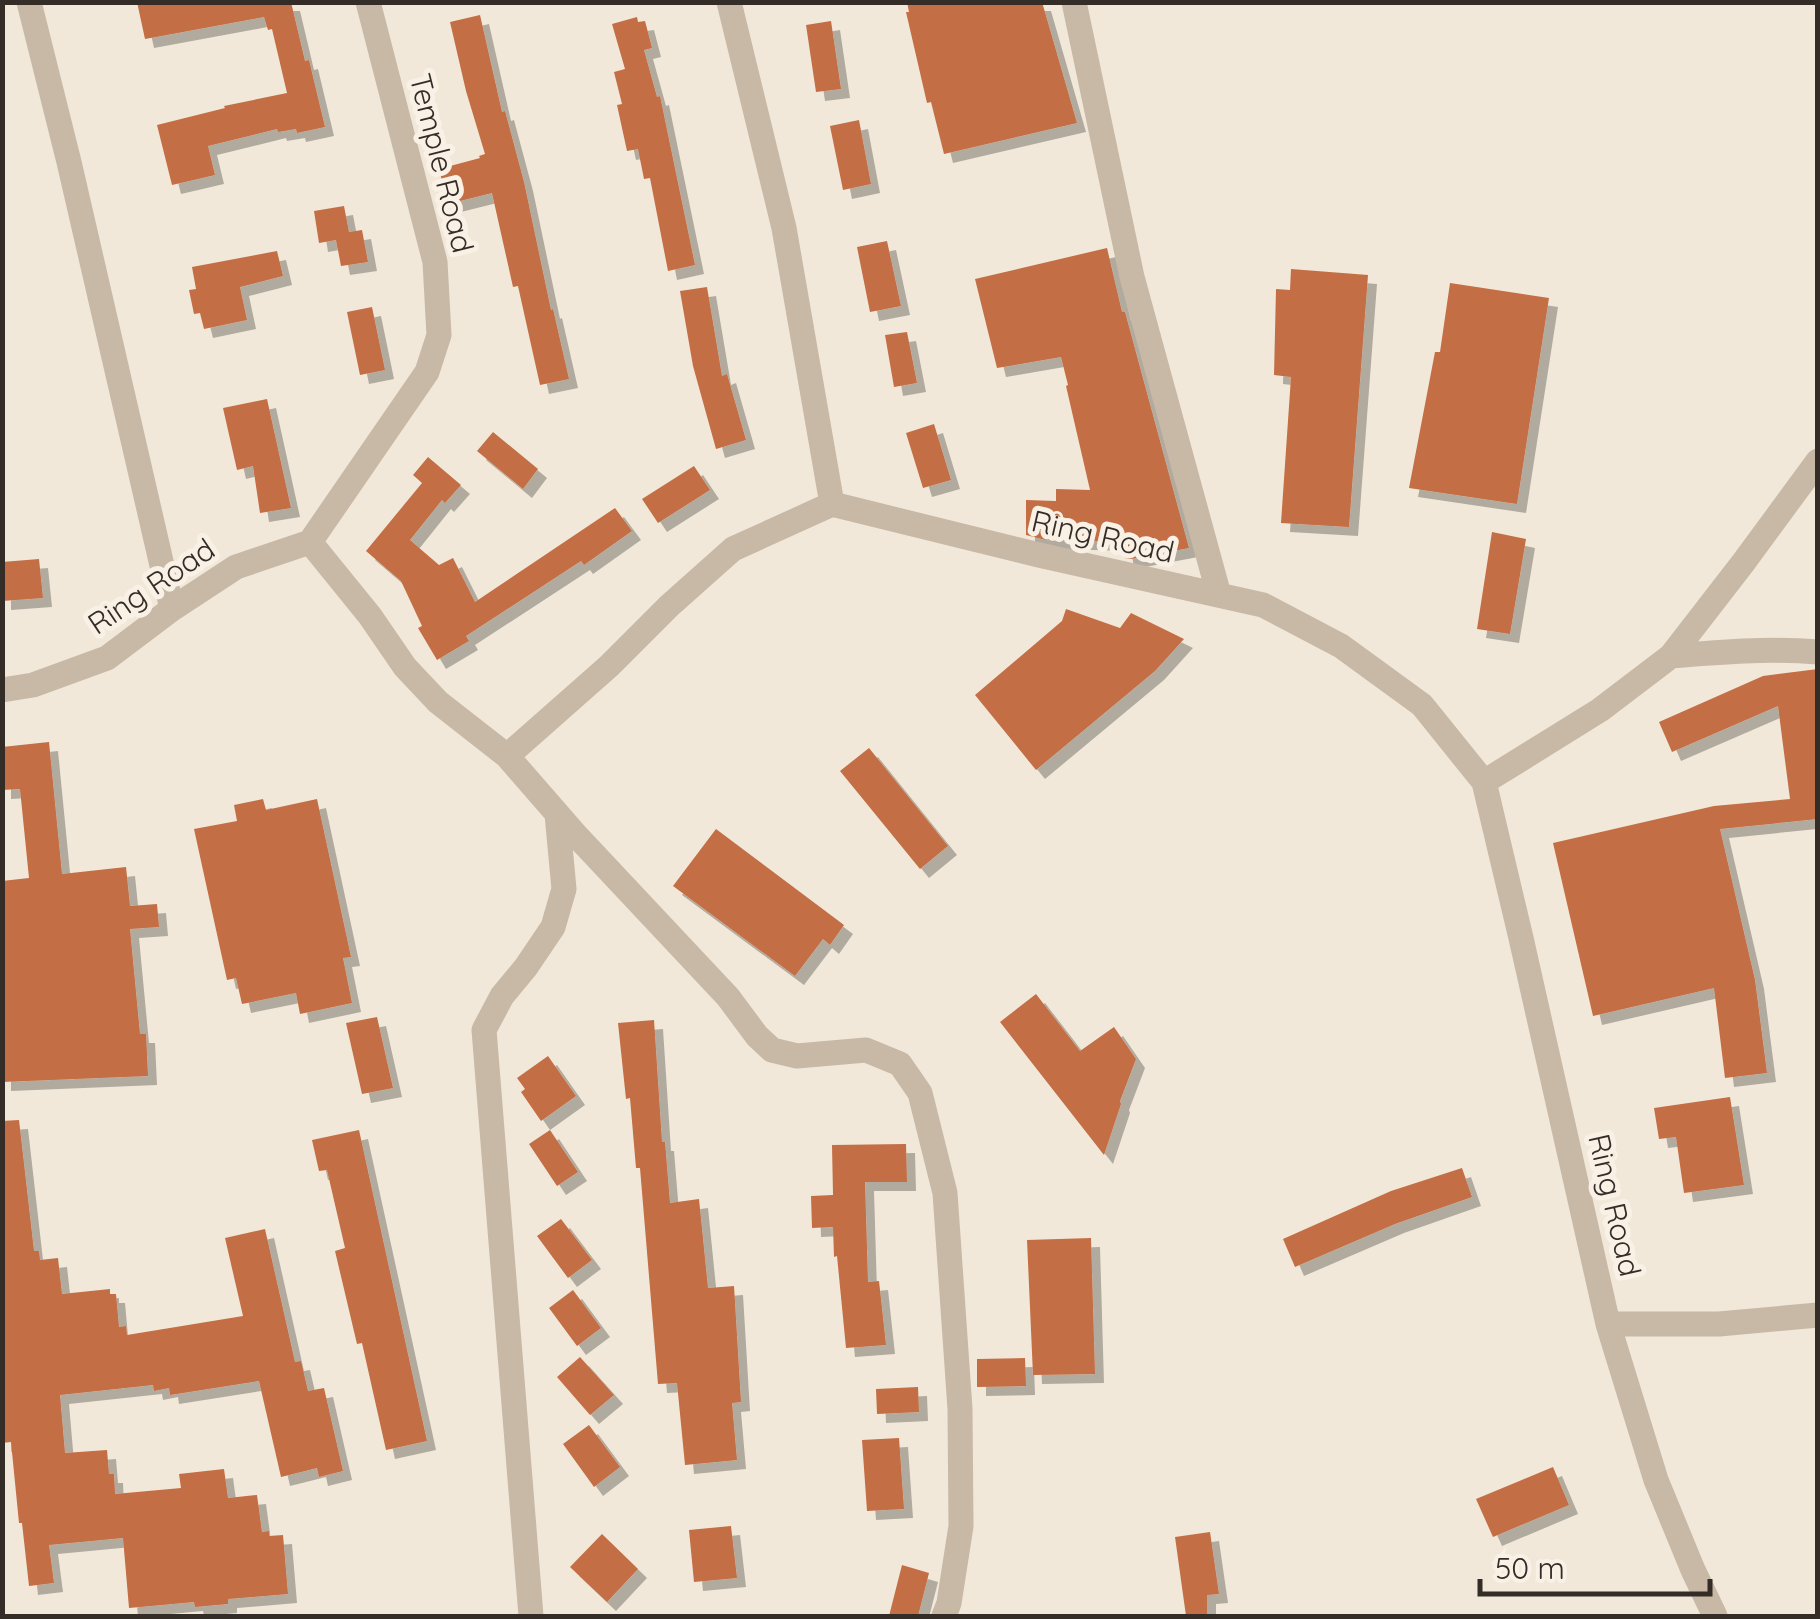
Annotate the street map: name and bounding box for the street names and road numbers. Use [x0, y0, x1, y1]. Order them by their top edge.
street label: Temple Road [401, 70, 483, 256]
street label: Ring Road [1028, 501, 1178, 571]
street label: Ring Road [80, 530, 222, 642]
street label: Ring Road [1580, 1130, 1650, 1280]

